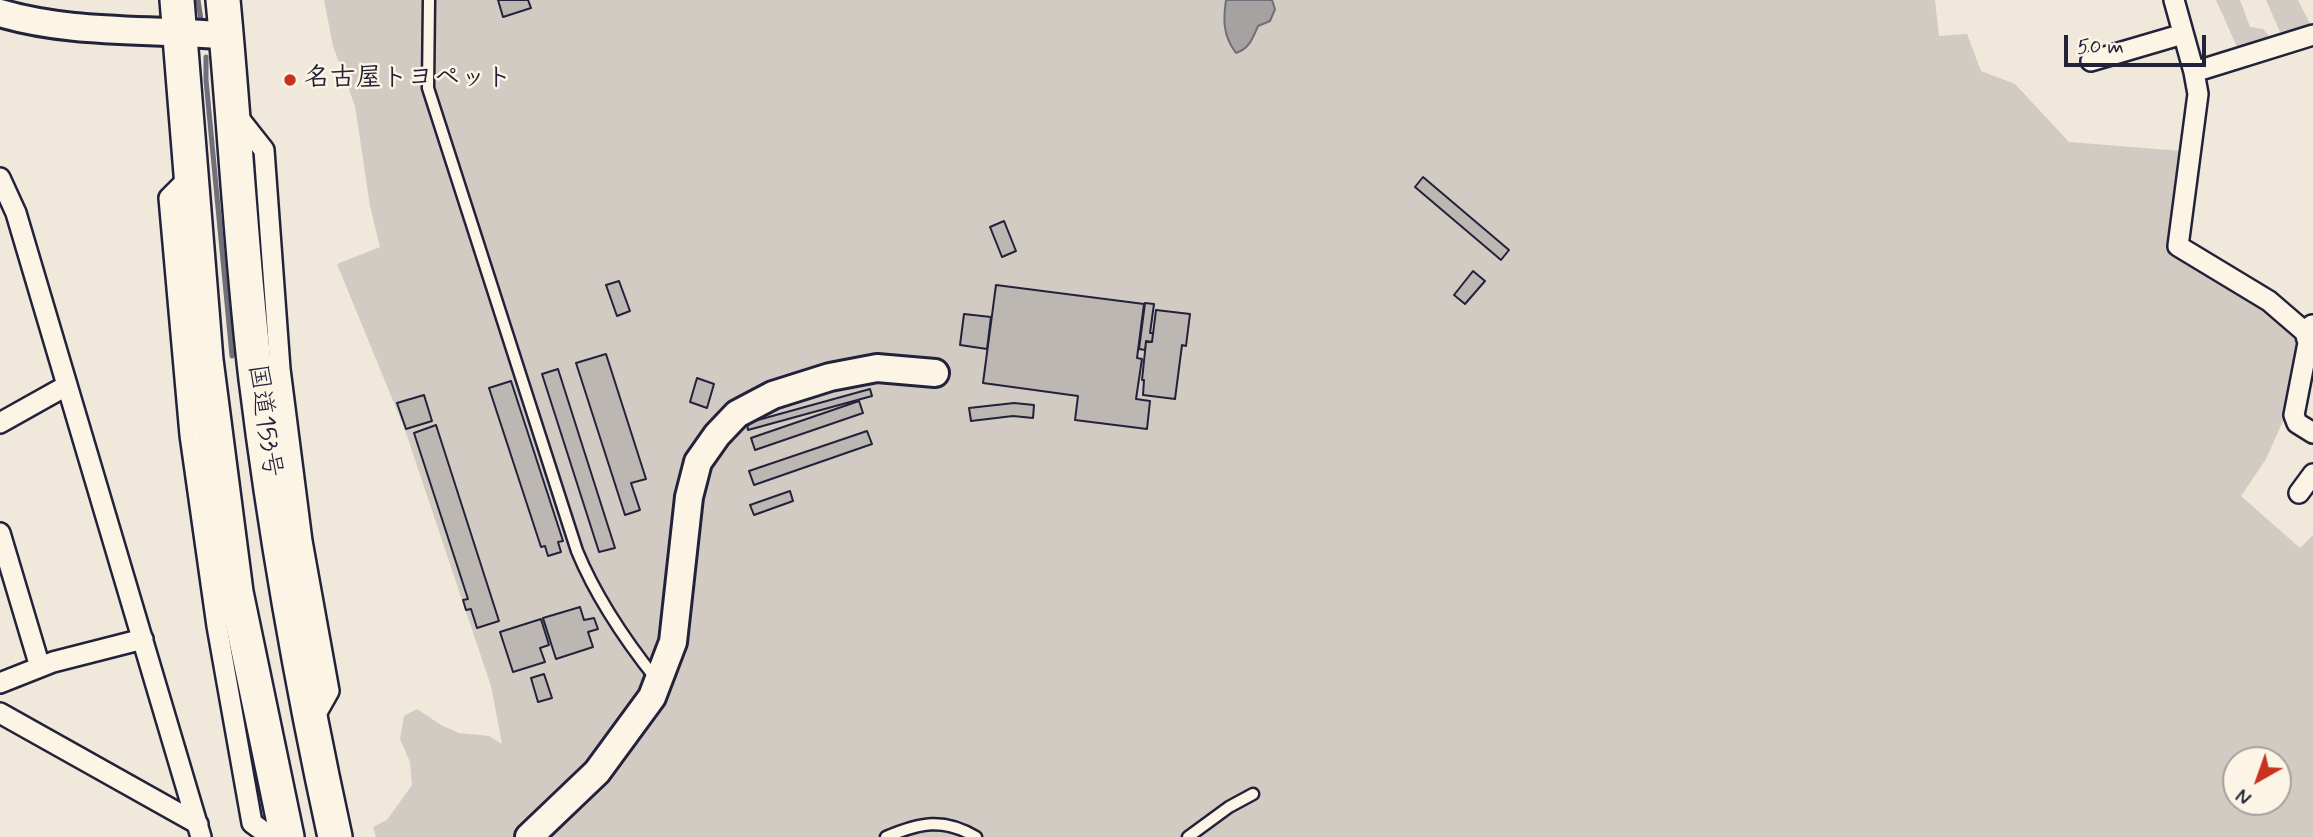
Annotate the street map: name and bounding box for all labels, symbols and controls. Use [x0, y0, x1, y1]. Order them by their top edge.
scale bar [2068, 21, 2210, 65]
text: 50 m [2077, 33, 2124, 61]
place label: 名古屋トヨペット [304, 64, 512, 96]
marker: 名古屋トヨペット [282, 72, 298, 88]
street label: 国道153号 [240, 362, 286, 480]
north arrow [2222, 746, 2292, 816]
text: N [2232, 782, 2257, 810]

